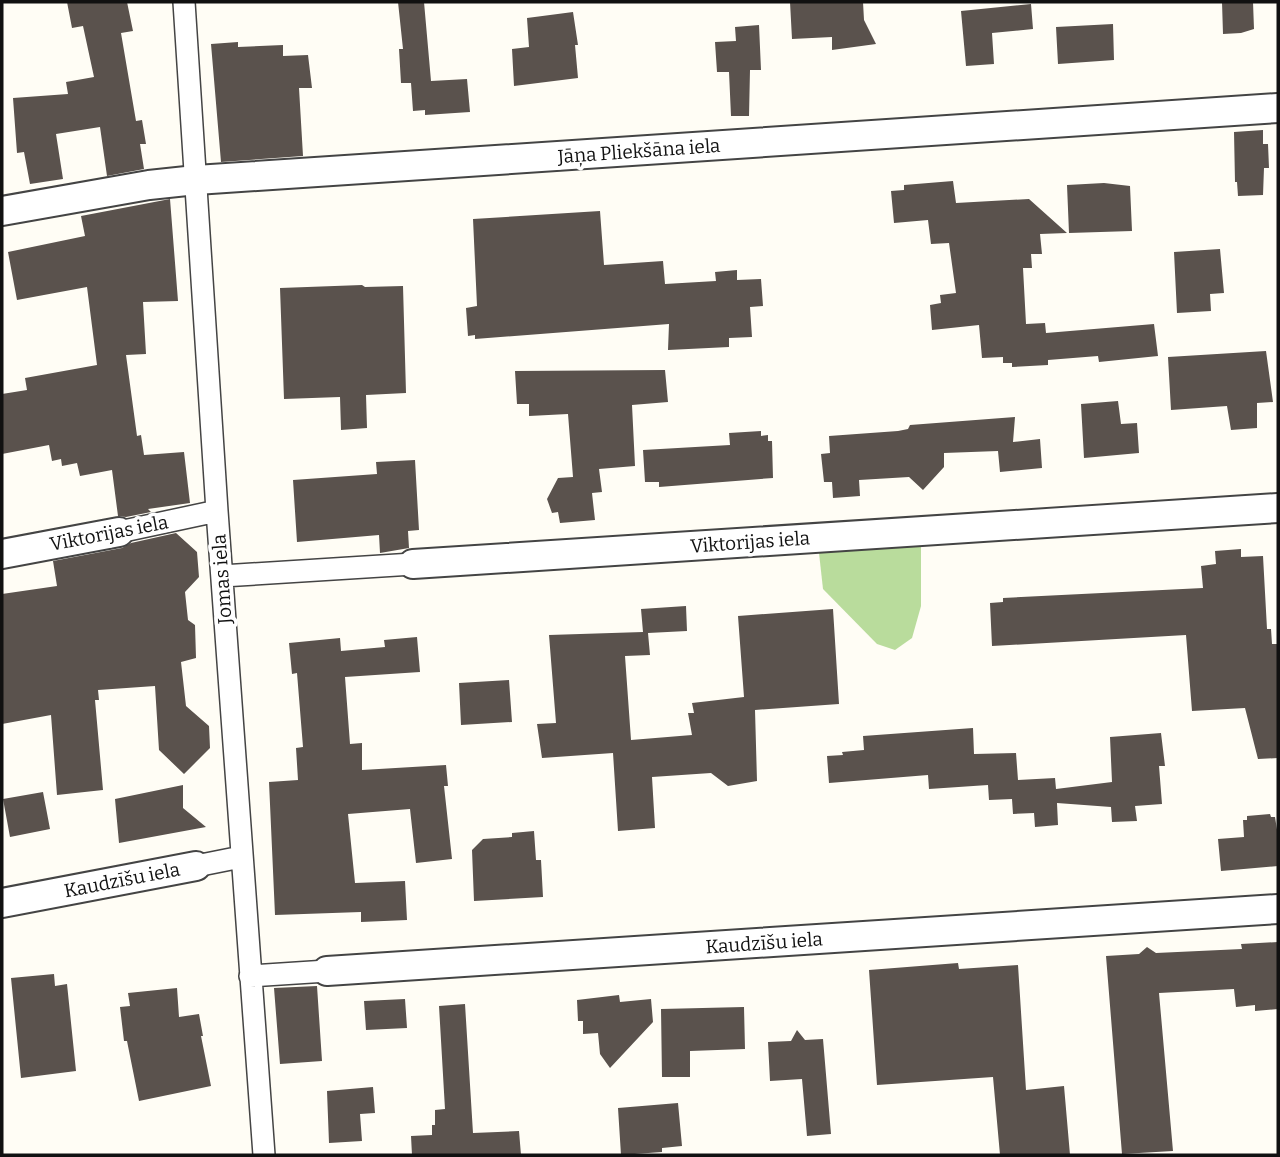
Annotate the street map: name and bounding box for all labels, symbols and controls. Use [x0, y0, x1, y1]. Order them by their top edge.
street label: Jāņa Pliekšāna iela [556, 134, 722, 169]
street label: Viktorijas iela [48, 510, 171, 556]
street label: Viktorijas iela [689, 526, 811, 558]
street label: Jomas iela [207, 533, 237, 626]
street label: Kaudzīšu iela [62, 857, 182, 902]
street label: Kaudzīšu iela [705, 927, 824, 959]

